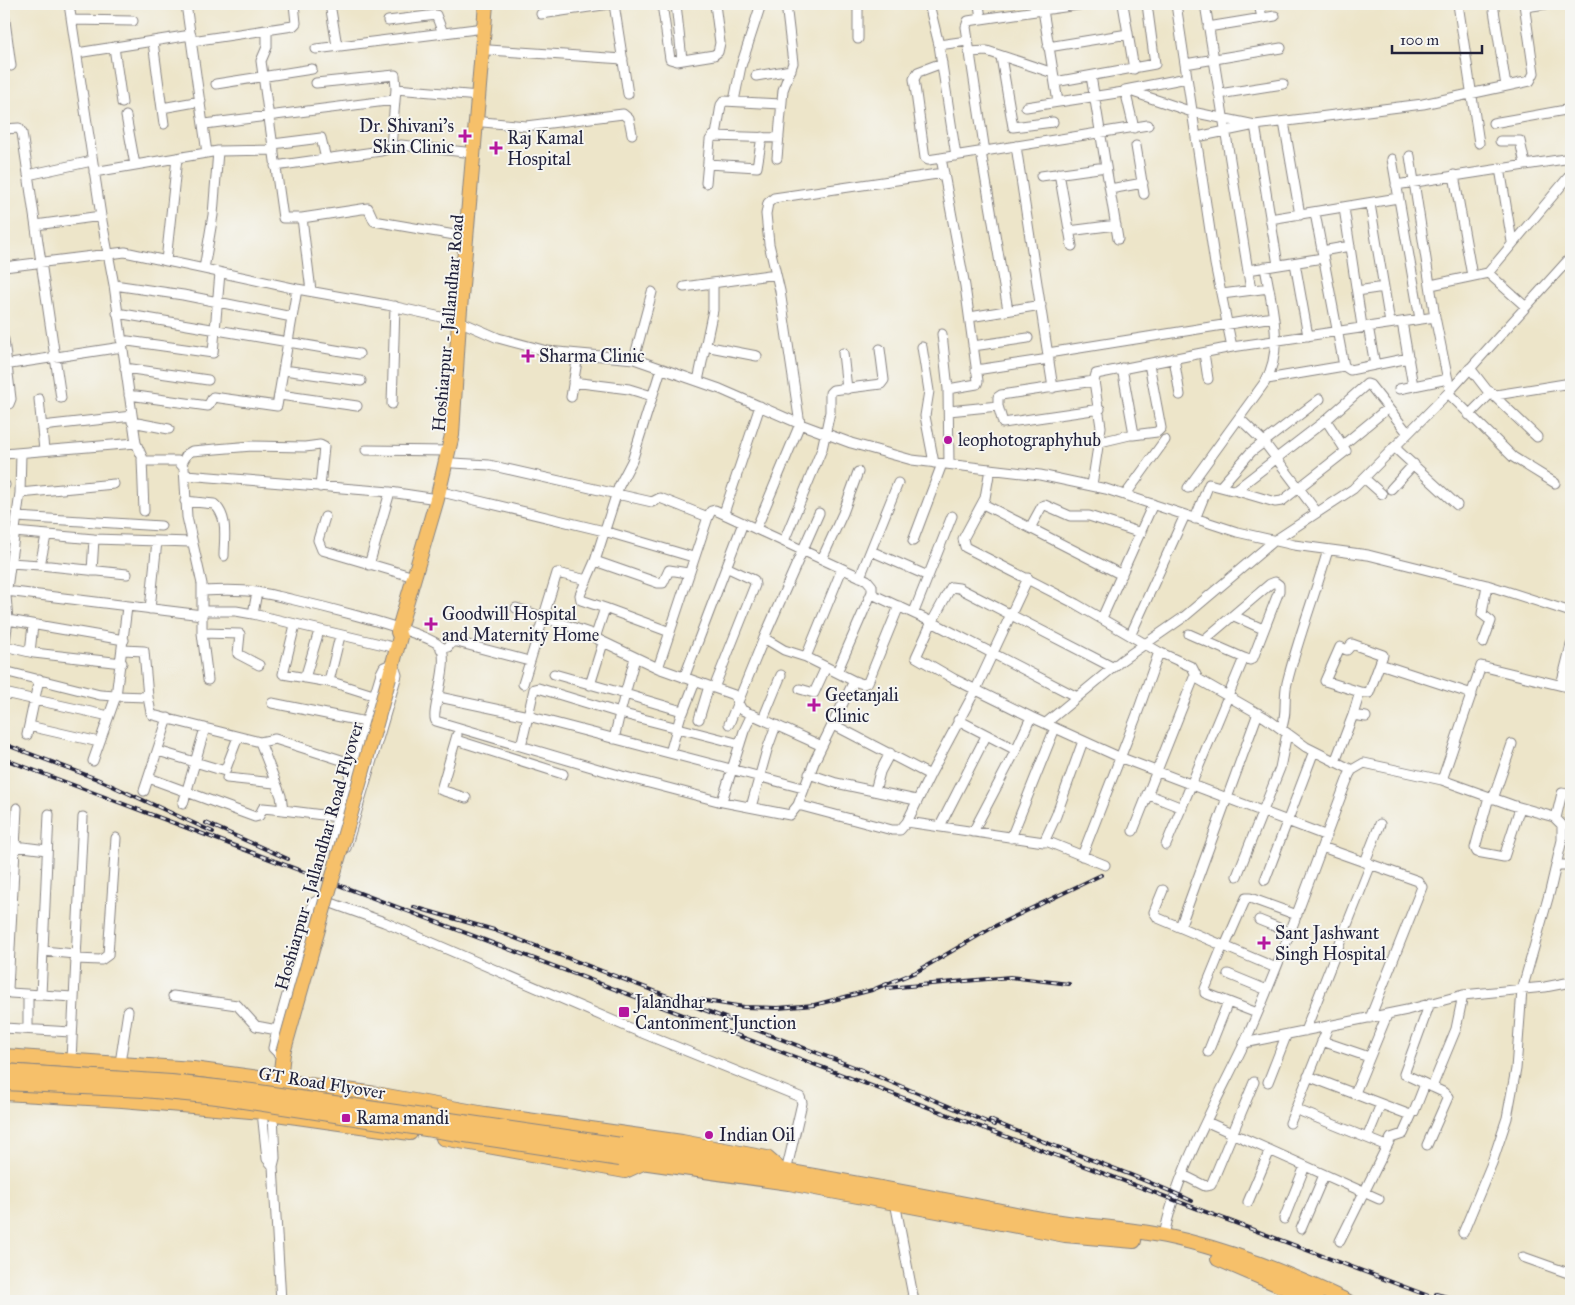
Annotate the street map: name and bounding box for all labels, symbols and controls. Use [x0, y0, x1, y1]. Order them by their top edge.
scale bar [1392, 22, 1482, 54]
text: 100 m [1400, 31, 1440, 49]
place label: Dr. Shivani's Skin Clinic [359, 115, 454, 158]
place label: Raj Kamal Hospital [507, 127, 584, 170]
marker: Dr. Shivani's Skin Clinic [458, 129, 472, 143]
marker: Raj Kamal Hospital [489, 141, 503, 155]
street label: Hoshiarpur - Jallandhar Road [428, 213, 469, 433]
place label: Sharma Clinic [539, 345, 645, 367]
marker: Sharma Clinic [521, 349, 535, 363]
place label: leophotographyhub [958, 429, 1101, 452]
marker: leophotographyhub [942, 434, 954, 446]
place label: Goodwill Hospital and Maternity Home [442, 603, 599, 646]
marker: Goodwill Hospital and Maternity Home [424, 617, 438, 631]
place label: Geetanjali Clinic [825, 684, 899, 727]
marker: Geetanjali Clinic [807, 698, 821, 712]
street label: Hoshiarpur - Jallandhar Road Flyover [270, 719, 369, 993]
place label: Sant Jashwant Singh Hospital [1275, 922, 1386, 966]
marker: Sant Jashwant Singh Hospital [1257, 936, 1271, 950]
place label: Jalandhar Cantonment Junction [633, 991, 797, 1035]
marker: Jalandhar Cantonment Junction [617, 1005, 631, 1019]
street label: GT Road Flyover [257, 1062, 387, 1104]
place label: Rama mandi [356, 1107, 449, 1129]
marker: Rama mandi [340, 1112, 352, 1124]
place label: Indian Oil [719, 1124, 795, 1146]
marker: Indian Oil [703, 1129, 715, 1141]

